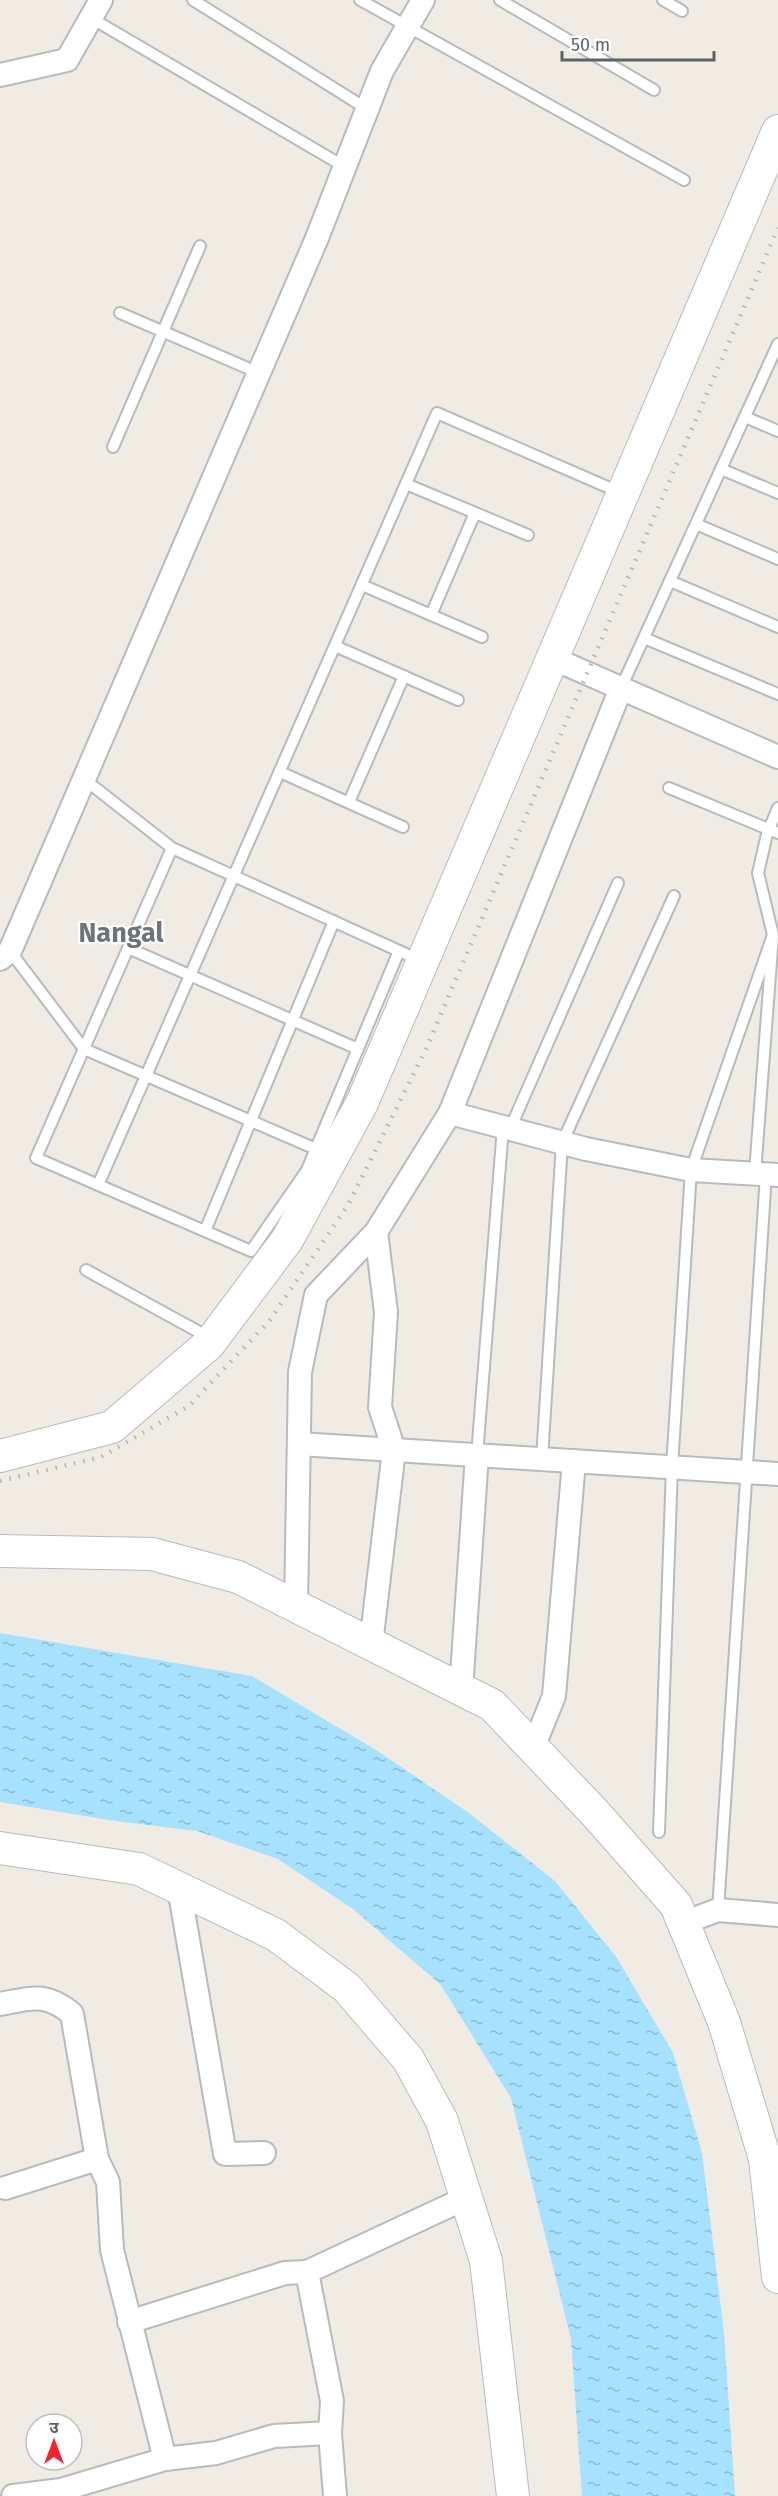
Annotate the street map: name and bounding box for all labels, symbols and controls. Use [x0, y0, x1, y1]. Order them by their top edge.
scale bar [562, 24, 714, 62]
text: 50 m [571, 34, 610, 56]
district label: Nangal [78, 917, 165, 949]
north arrow [24, 2412, 84, 2472]
text: उ [49, 2418, 59, 2437]

